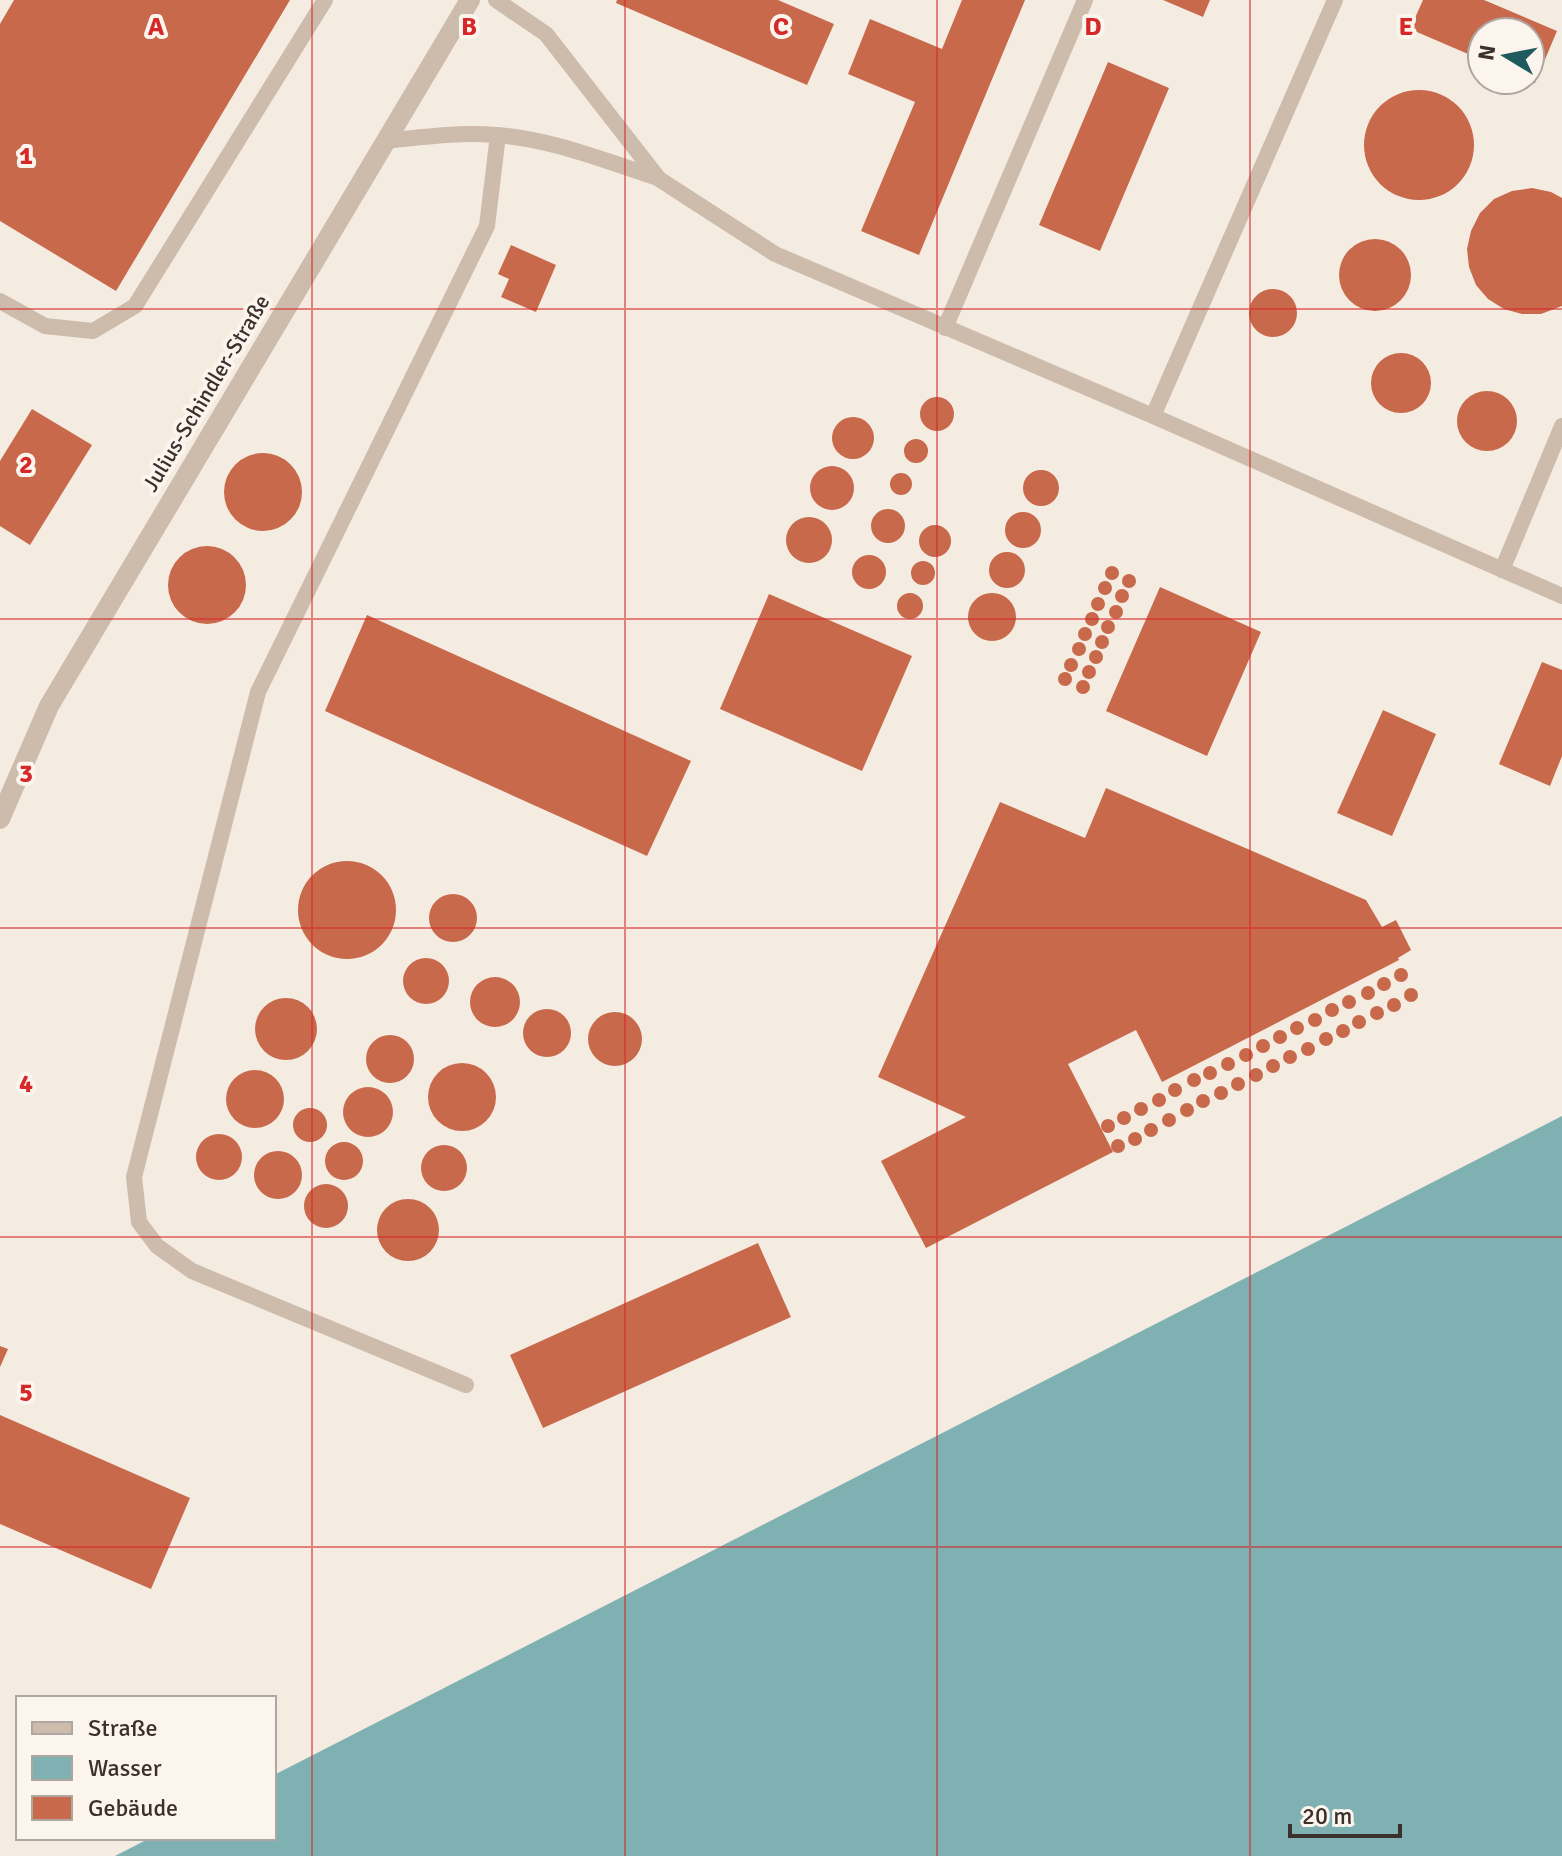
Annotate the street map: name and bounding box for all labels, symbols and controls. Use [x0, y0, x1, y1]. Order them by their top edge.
text: A [148, 11, 165, 43]
text: B [461, 11, 477, 43]
text: C [773, 11, 789, 43]
text: D [1084, 11, 1102, 43]
text: E [1399, 11, 1413, 43]
north arrow [1466, 16, 1546, 96]
text: N [1472, 43, 1501, 62]
text: 1 [19, 140, 33, 172]
street label: Julius-Schindler-Straße [137, 290, 275, 496]
text: 2 [19, 449, 33, 481]
text: 3 [19, 758, 33, 790]
text: 4 [19, 1068, 33, 1100]
text: 5 [19, 1377, 33, 1409]
legend [16, 1696, 276, 1840]
text: Straße [88, 1713, 158, 1743]
text: Wasser [88, 1753, 162, 1783]
scale bar [1290, 1788, 1400, 1838]
text: Gebäude [88, 1793, 178, 1823]
text: 20 m [1302, 1801, 1352, 1831]

